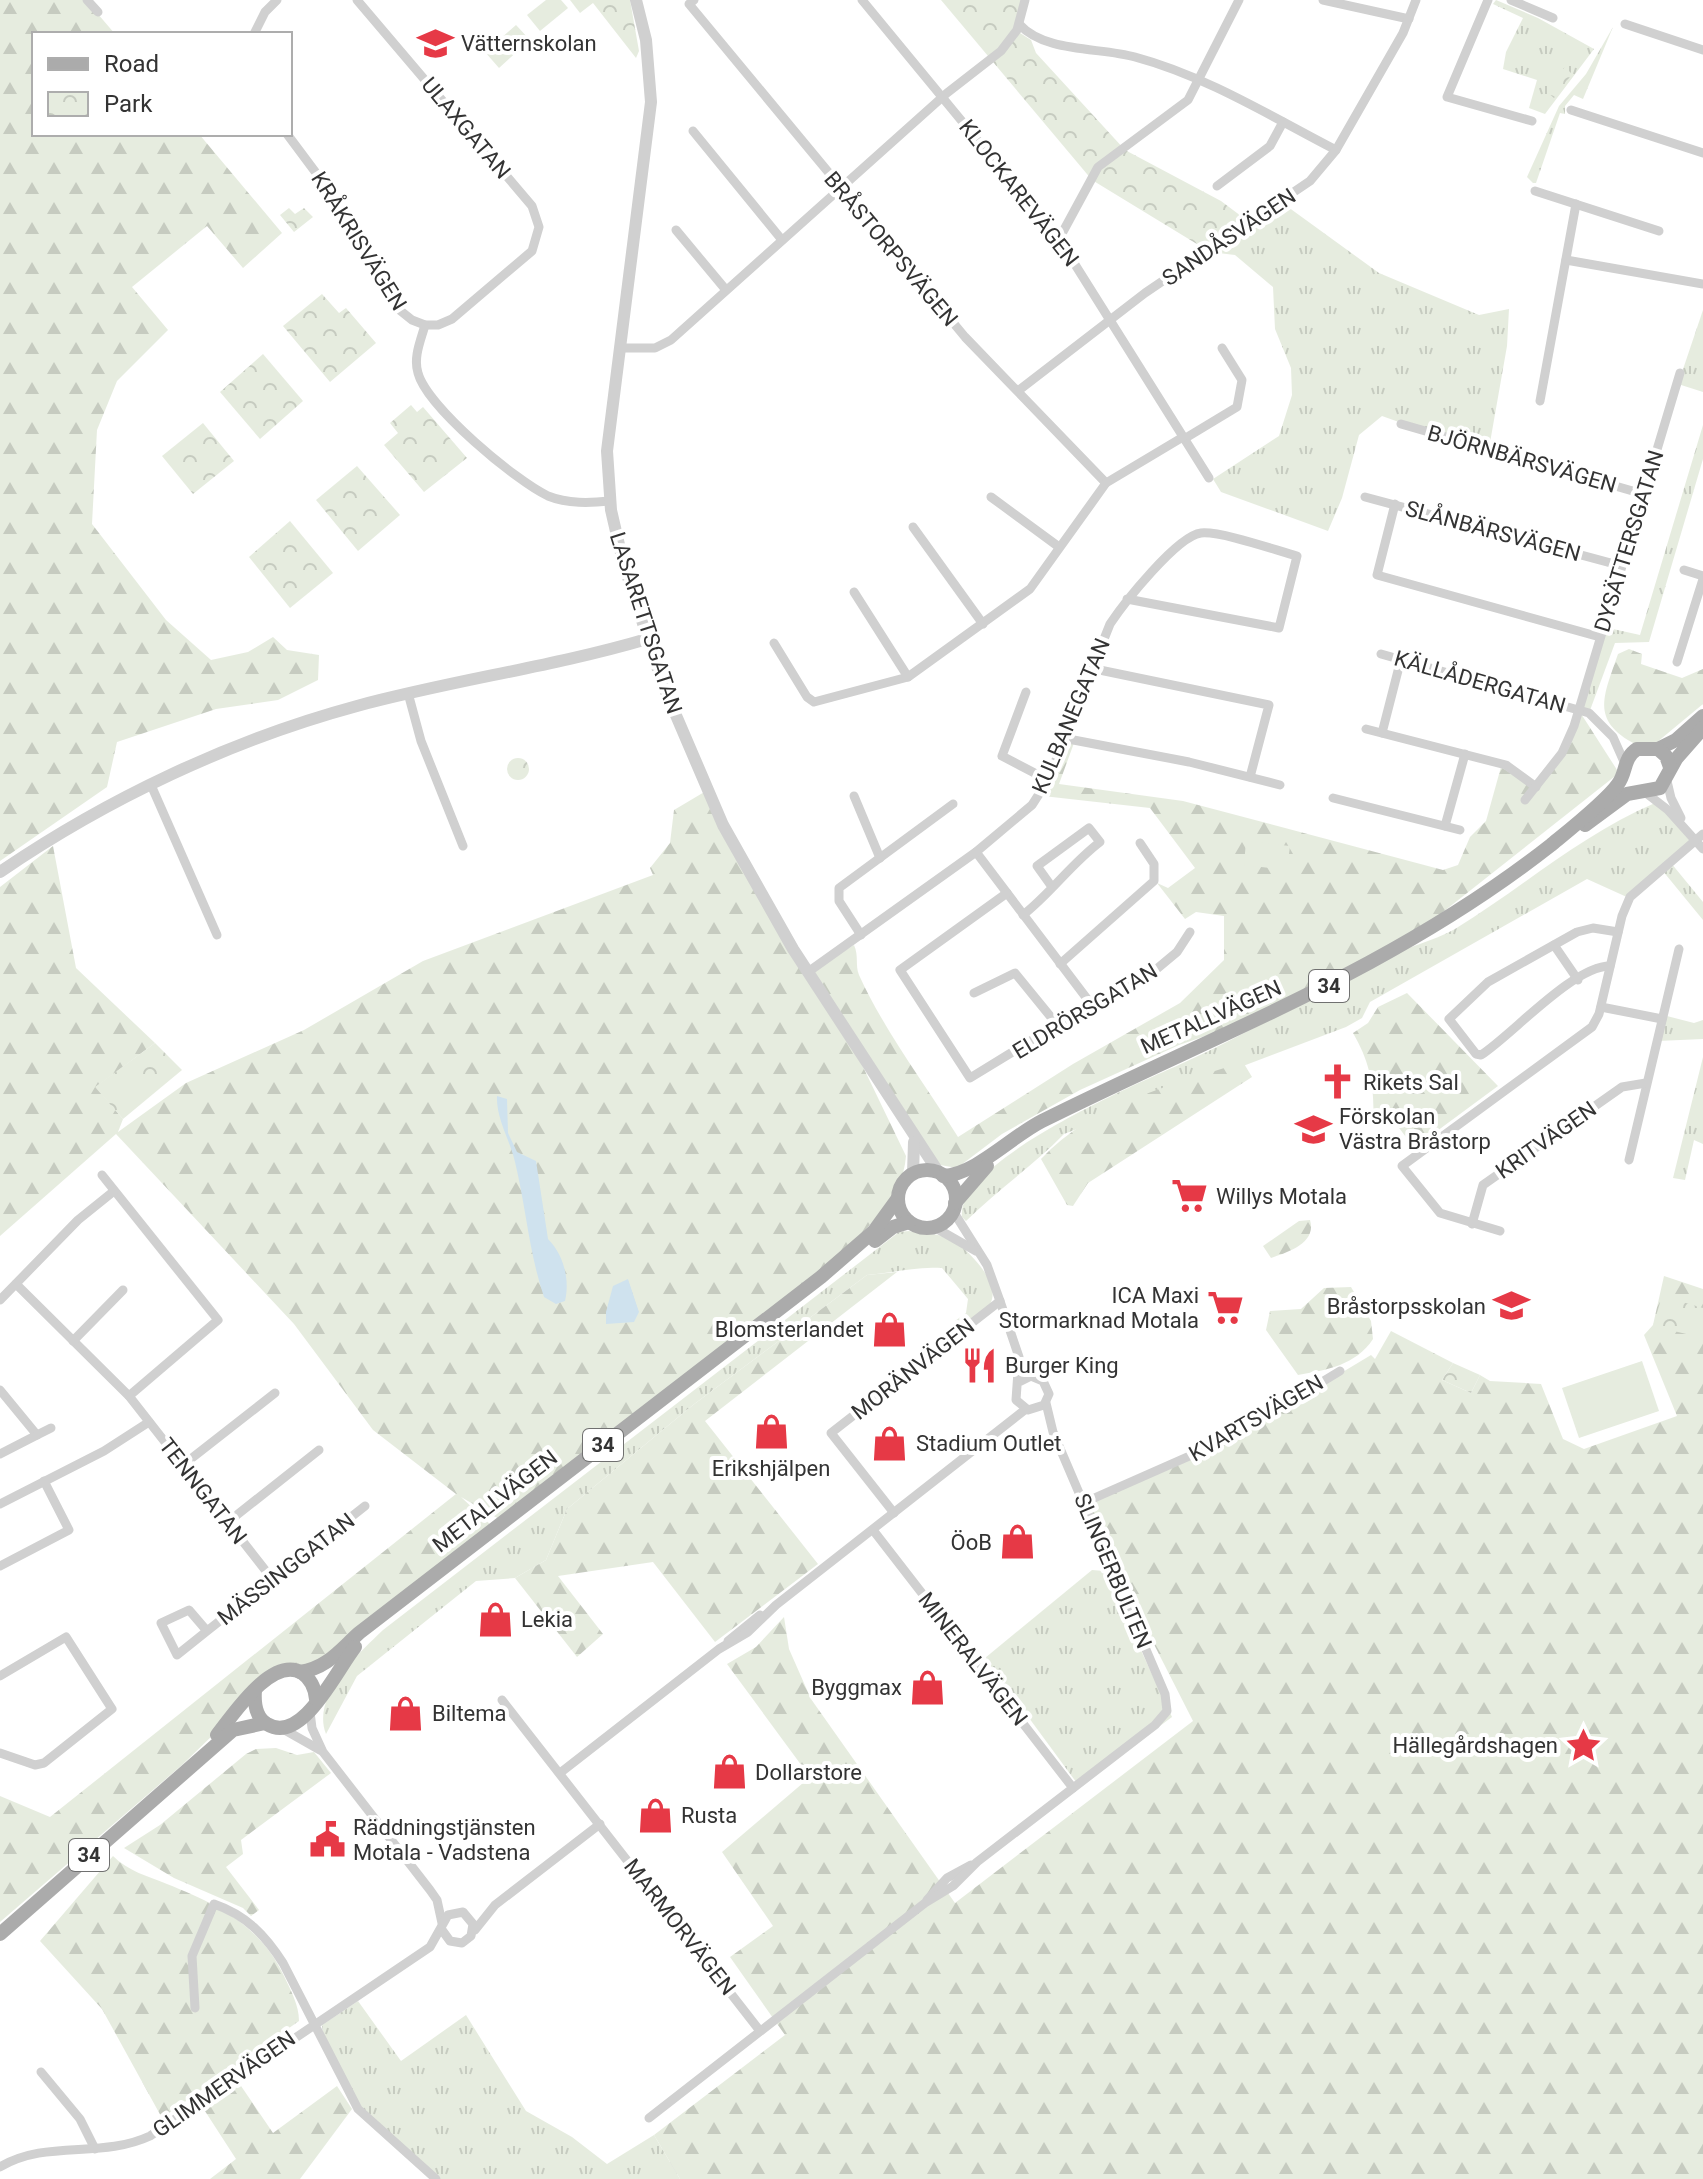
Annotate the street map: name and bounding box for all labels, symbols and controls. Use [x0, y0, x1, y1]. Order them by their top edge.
school or university icon: Vätternskolan [416, 24, 454, 62]
place label: Vätternskolan [461, 31, 597, 56]
legend [32, 32, 292, 136]
text: Road [104, 50, 159, 78]
street label: ULAXGATAN [416, 72, 516, 184]
text: Park [104, 90, 153, 118]
street label: KLOCKAREVÄGEN [954, 115, 1084, 271]
street label: BRÅSTORPSVÄGEN [819, 166, 964, 331]
street label: KRÅKRISVÄGEN [306, 167, 413, 315]
street label: SANDÅSVÄGEN [1157, 182, 1300, 291]
street label: BJÖRNBÄRSVÄGEN [1425, 420, 1619, 498]
street label: DYSÄTTERSGATAN [1589, 447, 1669, 635]
street label: SLÅNBÄRSVÄGEN [1403, 495, 1584, 566]
street label: LASARETTSGATAN [605, 529, 687, 717]
street label: KULBANEGATAN [1027, 635, 1115, 797]
street label: KÄLLÅDERGATAN [1391, 645, 1569, 718]
street label: ELDRÖRSGATAN [1008, 958, 1162, 1064]
road number: 34 [1309, 970, 1349, 1002]
street label: METALLVÄGEN [1137, 975, 1285, 1059]
church icon: Rikets Sal [1318, 1063, 1356, 1101]
place label: Rikets Sal [1363, 1070, 1459, 1095]
street label: KRITVÄGEN [1491, 1096, 1601, 1184]
place label: Förskolan Västra Bråstorp [1339, 1104, 1491, 1154]
school or university icon: Förskolan Västra Bråstorp [1294, 1110, 1332, 1148]
supermarket icon: Willys Motala [1171, 1177, 1209, 1215]
place label: Willys Motala [1216, 1184, 1347, 1209]
place label: ICA Maxi Stormarknad Motala [999, 1283, 1199, 1333]
school or university icon: Bråstorpsskolan [1493, 1287, 1531, 1325]
supermarket icon: ICA Maxi Stormarknad Motala [1206, 1289, 1244, 1327]
place label: Bråstorpsskolan [1327, 1294, 1486, 1319]
shop icon: Blomsterlandet [871, 1310, 909, 1348]
street label: MORÄNVÄGEN [847, 1313, 979, 1425]
place label: Blomsterlandet [715, 1317, 864, 1342]
restaurant icon: Burger King [960, 1346, 998, 1384]
place label: Burger King [1005, 1353, 1119, 1378]
street label: KVARTSVÄGEN [1184, 1369, 1328, 1467]
shop icon: Erikshjälpen [752, 1413, 790, 1451]
shop icon: Stadium Outlet [871, 1424, 909, 1462]
road number: 34 [583, 1429, 623, 1461]
place label: Stadium Outlet [916, 1431, 1062, 1456]
street label: TENNGATAN [154, 1433, 252, 1549]
street label: METALLVÄGEN [428, 1445, 562, 1557]
place label: Erikshjälpen [712, 1456, 830, 1481]
street label: SLINGERBULTEN [1069, 1490, 1157, 1652]
street label: MÄSSINGGATAN [213, 1508, 359, 1630]
shop icon: ÖoB [999, 1523, 1037, 1561]
place label: ÖoB [951, 1530, 992, 1555]
street label: MINERALVÄGEN [913, 1588, 1033, 1730]
shop icon: Lekia [476, 1600, 514, 1638]
place label: Lekia [521, 1607, 573, 1632]
shop icon: Byggmax [909, 1668, 947, 1706]
place label: Byggmax [811, 1675, 902, 1700]
shop icon: Biltema [387, 1694, 425, 1732]
place label: Biltema [432, 1701, 507, 1726]
place icon: Hällegårdshagen [1565, 1726, 1603, 1764]
place label: Hällegårdshagen [1392, 1733, 1558, 1758]
shop icon: Dollarstore [710, 1753, 748, 1791]
place label: Dollarstore [755, 1760, 862, 1785]
shop icon: Rusta [636, 1796, 674, 1834]
place label: Rusta [681, 1803, 737, 1828]
place label: Räddningstjänsten Motala - Vadstena [353, 1815, 536, 1865]
public building icon: Räddningstjänsten Motala - Vadstena [308, 1821, 346, 1859]
road number: 34 [69, 1839, 109, 1871]
street label: MARMORVÄGEN [619, 1854, 741, 2000]
street label: GLIMMERVÄGEN [148, 2026, 300, 2142]

